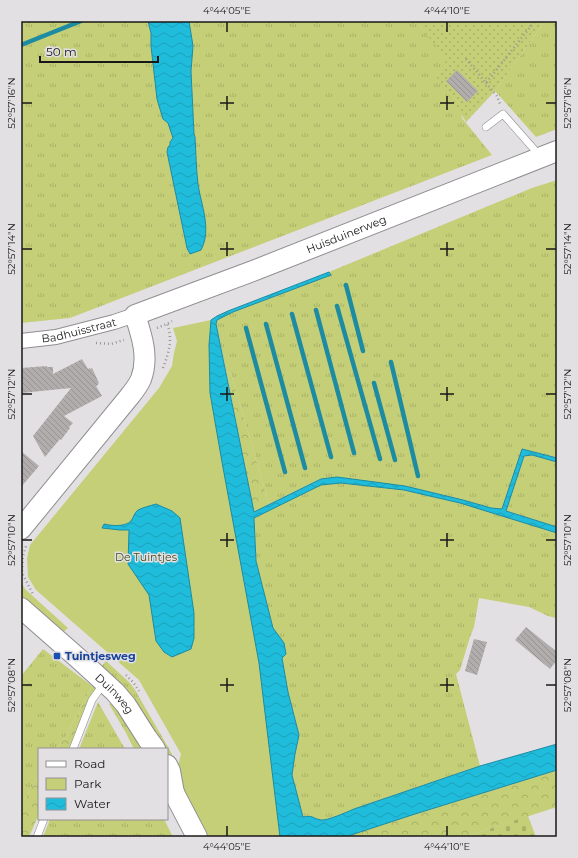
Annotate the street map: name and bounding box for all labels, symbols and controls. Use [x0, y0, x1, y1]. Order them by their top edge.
text: 4°44'05"E [203, 4, 251, 17]
text: 4°44'10"E [424, 4, 470, 17]
scale bar [40, 38, 158, 64]
text: 50 m [46, 44, 77, 59]
text: 52°57'16"N [5, 77, 18, 129]
text: 52°57'16"N [561, 77, 574, 129]
street label: Huisduinerweg [304, 212, 388, 256]
text: 52°57'14"N [5, 223, 18, 275]
text: 52°57'14"N [561, 223, 574, 275]
street label: Badhuisstraat [41, 315, 118, 346]
text: 52°57'12"N [5, 369, 18, 419]
text: 52°57'12"N [561, 369, 574, 419]
text: 52°57'10"N [5, 514, 18, 566]
text: 52°57'10"N [561, 514, 574, 566]
park label: De Tuintjes [115, 550, 178, 564]
place label: Tuintjesweg [65, 649, 136, 663]
marker: Tuintjesweg [52, 651, 62, 661]
text: 52°57'08"N [5, 658, 18, 712]
text: 52°57'08"N [561, 658, 574, 712]
street label: Duinweg [92, 670, 137, 716]
legend [38, 748, 168, 820]
text: Road [74, 756, 105, 771]
text: Park [74, 776, 102, 791]
text: Water [74, 796, 111, 811]
text: 4°44'05"E [203, 840, 251, 853]
text: 4°44'10"E [424, 840, 470, 853]

